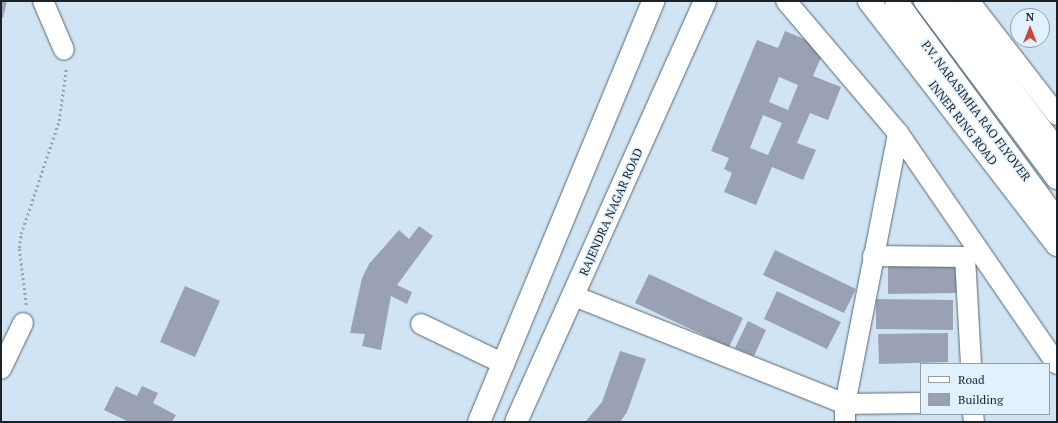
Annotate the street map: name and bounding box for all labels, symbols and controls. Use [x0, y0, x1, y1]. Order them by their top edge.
north arrow [1010, 8, 1050, 48]
text: N [1026, 10, 1034, 24]
street label: P.V. NARASIMHA RAO FLYOVER [918, 38, 1034, 184]
street label: INNER RING ROAD [926, 78, 1000, 168]
street label: RAJENDRA NAGAR ROAD [576, 146, 646, 278]
legend [920, 363, 1050, 415]
text: Road [958, 372, 985, 387]
text: Building [958, 392, 1003, 407]

